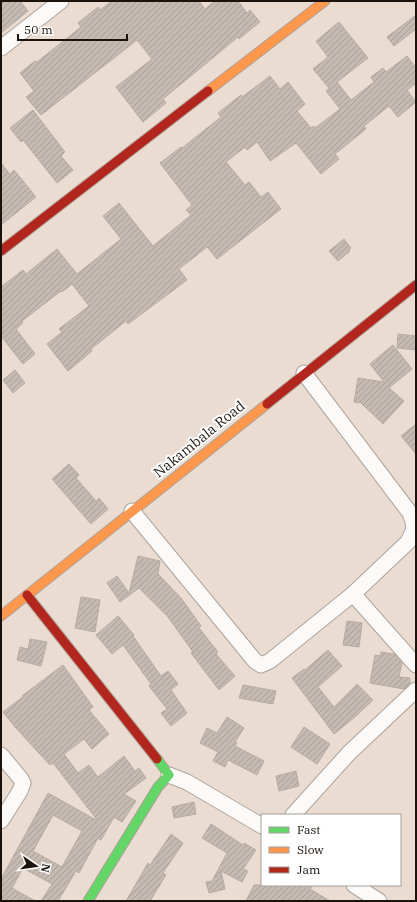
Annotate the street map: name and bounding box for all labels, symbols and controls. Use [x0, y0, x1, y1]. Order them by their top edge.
scale bar [18, 16, 127, 42]
text: 50 m [24, 22, 53, 37]
street label: Nakambala Road [150, 396, 249, 481]
legend [261, 814, 401, 886]
text: Fast [297, 822, 321, 837]
text: Slow [297, 842, 324, 857]
north arrow [16, 846, 56, 886]
text: N [38, 862, 54, 874]
text: Jam [297, 862, 321, 877]

